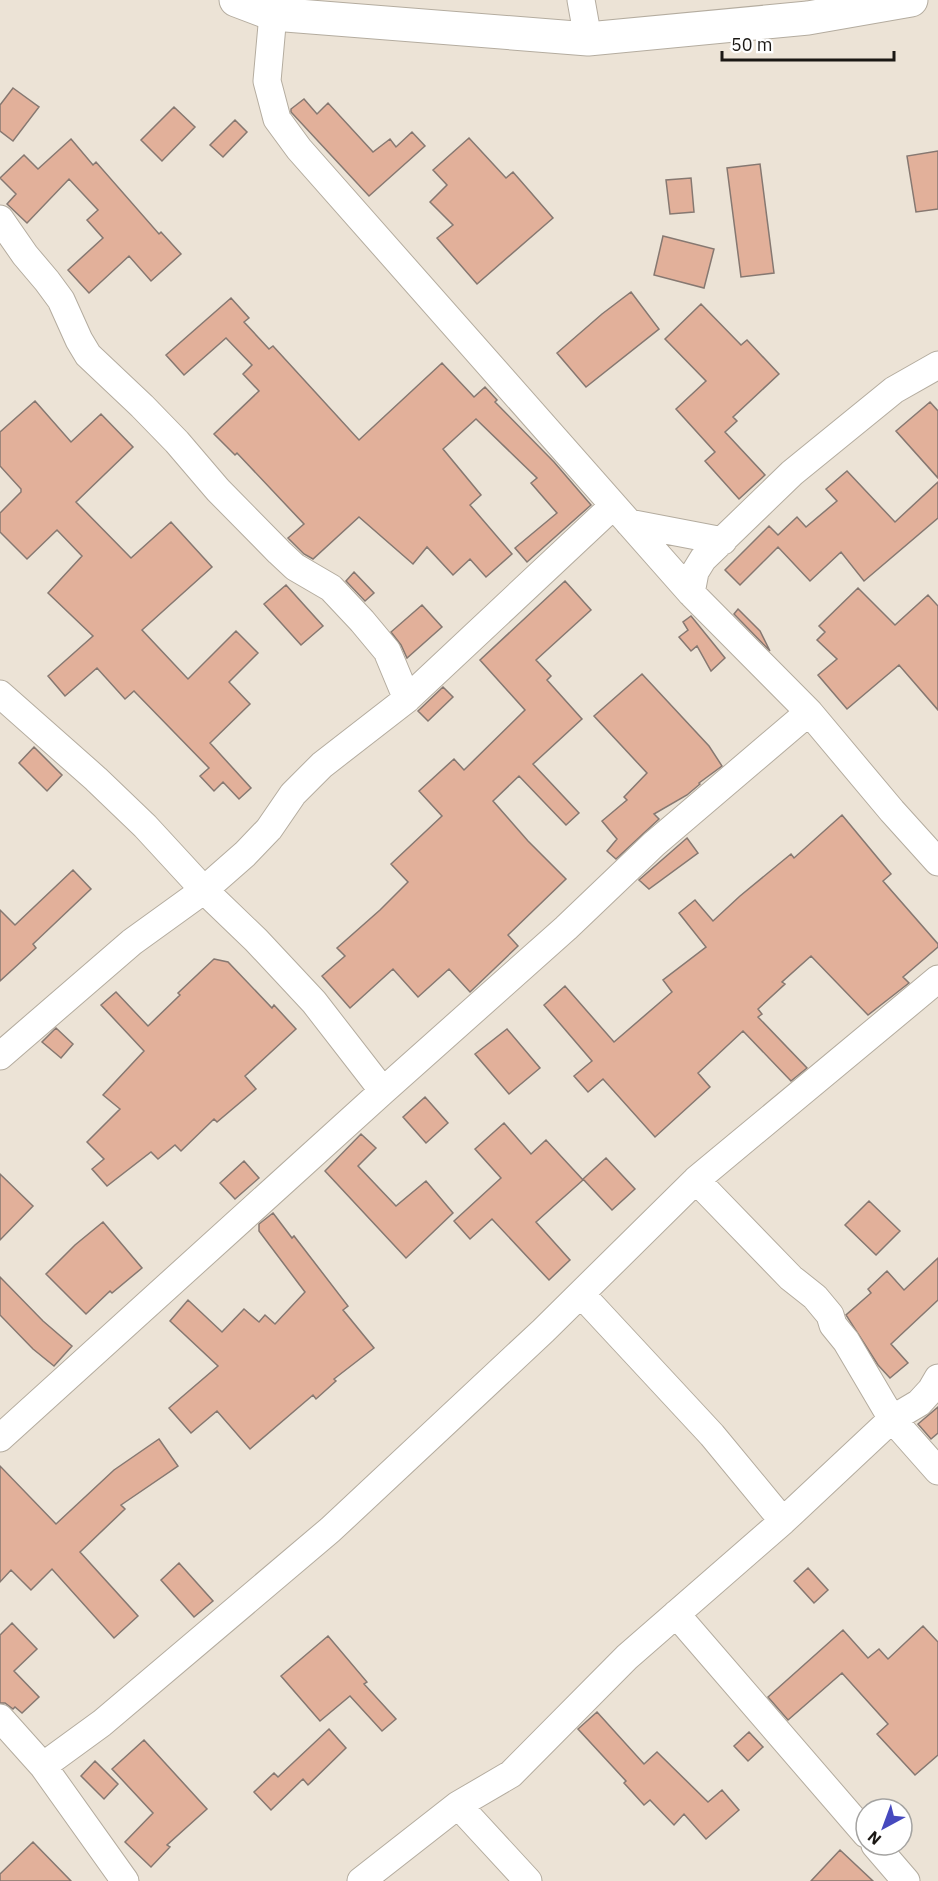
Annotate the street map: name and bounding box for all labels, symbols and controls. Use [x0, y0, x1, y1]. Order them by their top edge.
scale bar [722, 24, 894, 62]
text: 50 m [731, 33, 773, 56]
north arrow [854, 1797, 914, 1857]
text: N [863, 1827, 885, 1850]

